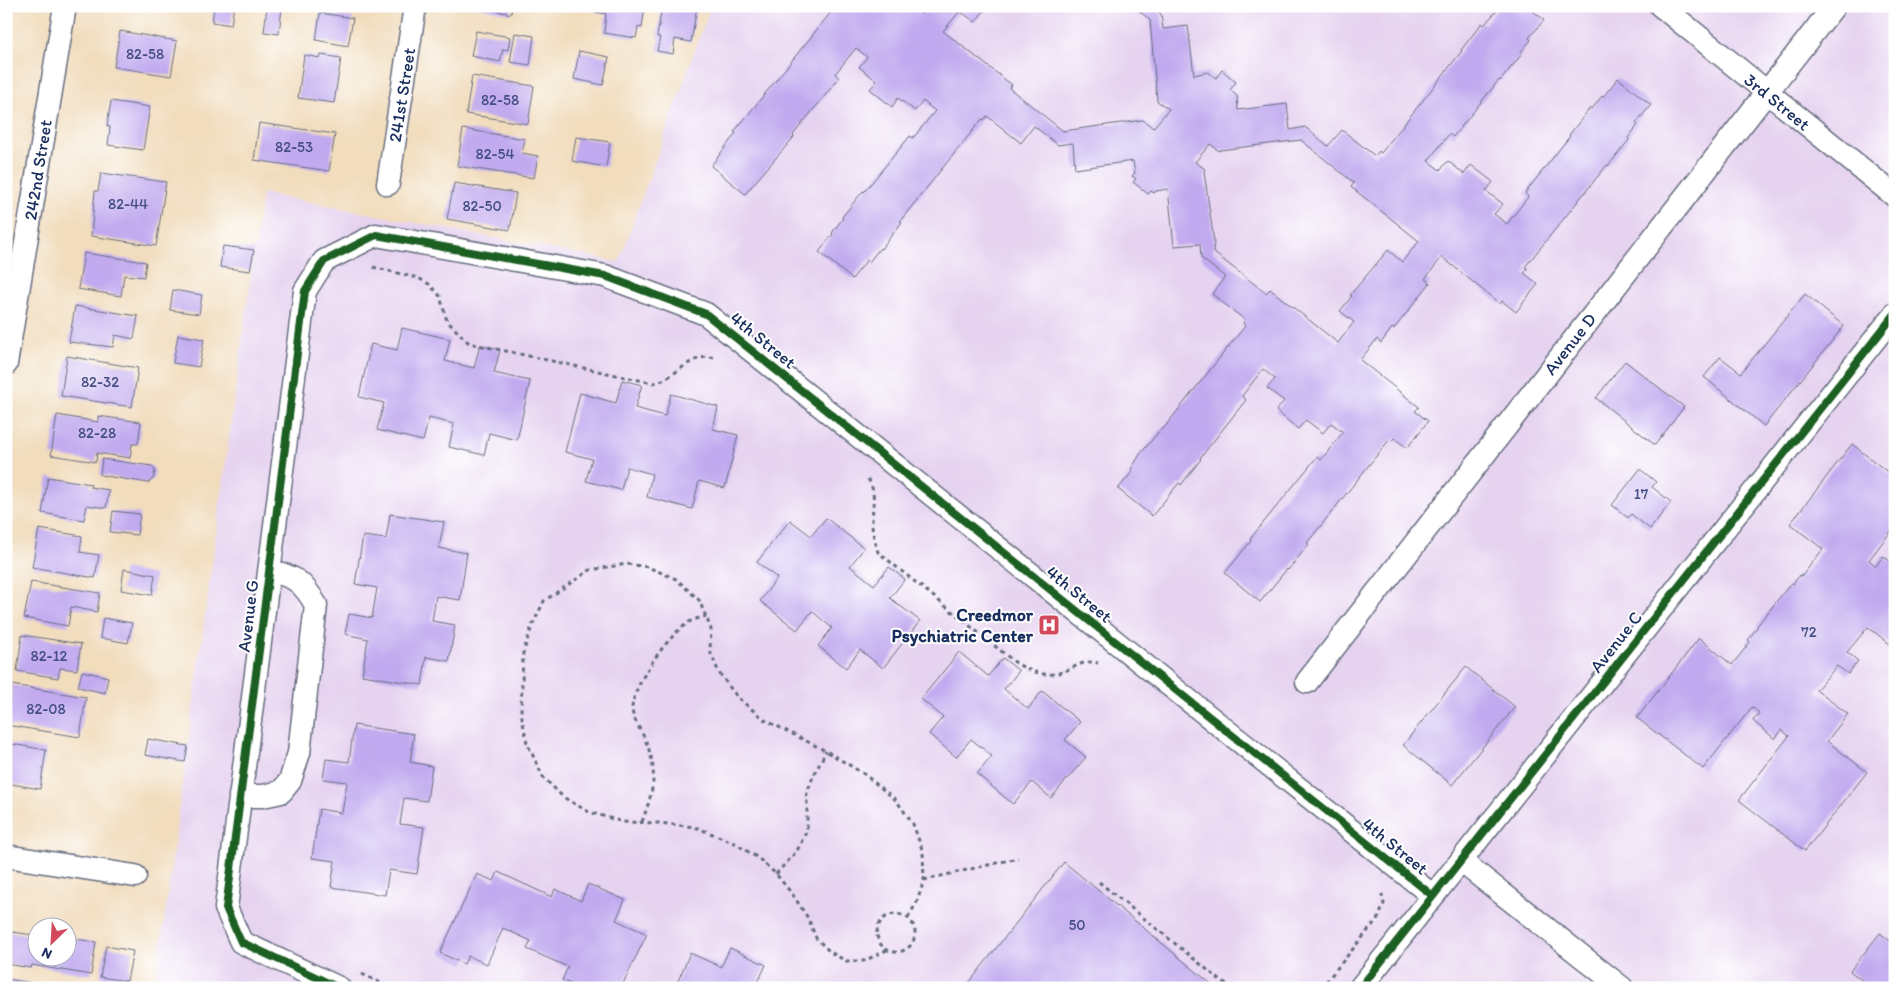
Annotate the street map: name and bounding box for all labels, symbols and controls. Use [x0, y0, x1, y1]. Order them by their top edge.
house number: 82-58 [126, 45, 164, 63]
street label: 241st Street [384, 46, 420, 144]
street label: 3rd Street [1740, 69, 1815, 135]
house number: 82-58 [481, 91, 519, 109]
street label: 242nd Street [19, 118, 57, 222]
house number: 82-53 [275, 138, 313, 156]
house number: 82-54 [475, 145, 515, 163]
house number: 82-44 [108, 195, 148, 213]
house number: 82-50 [462, 197, 502, 215]
street label: 4th Street [725, 307, 801, 373]
street label: Avenue D [1539, 309, 1601, 379]
house number: 82-32 [81, 373, 119, 391]
house number: 82-28 [78, 424, 116, 442]
house number: 17 [1634, 485, 1649, 503]
street label: 4th Street [1041, 561, 1117, 627]
street label: Avenue G [233, 579, 263, 653]
place label: Creedmor Psychiatric Center [892, 604, 1034, 647]
street label: Avenue C [1585, 607, 1647, 677]
hospital icon: Creedmor Psychiatric Center [1037, 613, 1061, 637]
house number: 72 [1801, 623, 1817, 641]
house number: 82-12 [31, 647, 68, 665]
house number: 82-08 [26, 700, 66, 718]
street label: 4th Street [1357, 813, 1433, 879]
north arrow [28, 916, 78, 966]
house number: 50 [1068, 916, 1086, 934]
text: N [39, 944, 55, 963]

